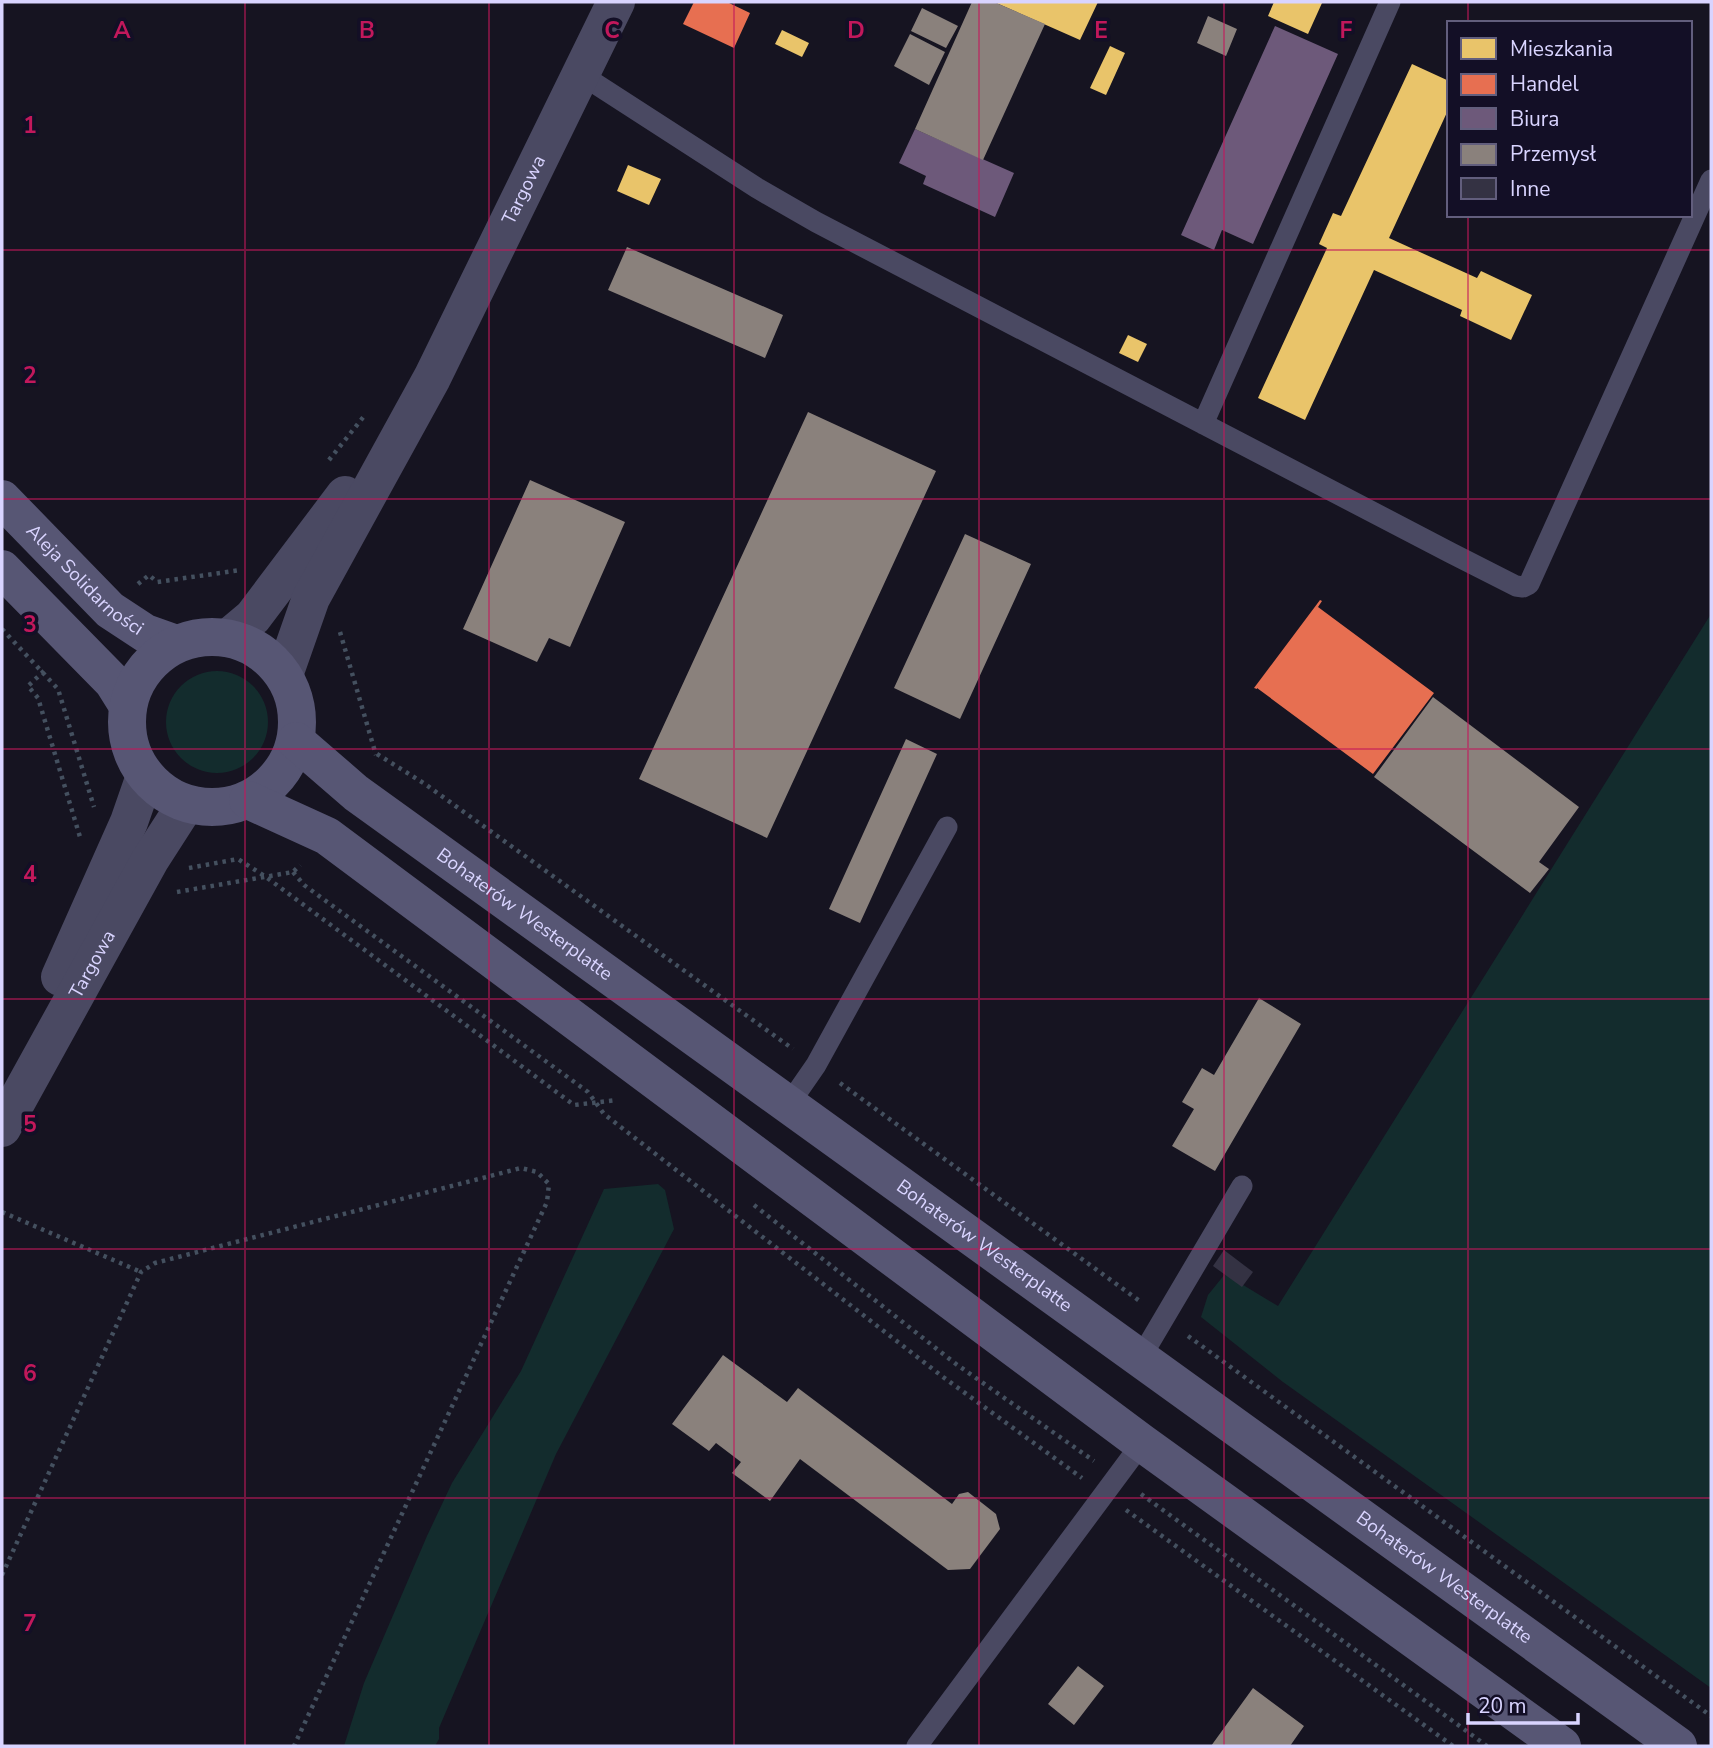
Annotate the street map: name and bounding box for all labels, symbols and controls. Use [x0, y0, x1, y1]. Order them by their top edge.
text: A [113, 15, 131, 46]
text: B [359, 15, 375, 46]
text: C [604, 15, 620, 46]
text: D [847, 15, 865, 46]
text: E [1094, 15, 1108, 46]
text: F [1340, 15, 1353, 46]
legend [1447, 21, 1692, 217]
text: Mieszkania [1510, 35, 1613, 63]
text: Handel [1510, 70, 1579, 98]
text: Biura [1510, 105, 1559, 133]
text: 1 [23, 110, 37, 141]
text: Przemysł [1510, 140, 1597, 168]
street label: Targowa [496, 151, 552, 229]
text: Inne [1510, 175, 1550, 203]
text: 2 [23, 360, 37, 391]
street label: Aleja Solidarności [20, 518, 149, 642]
text: 3 [23, 609, 37, 640]
street label: Bohaterów Westerplatte [431, 842, 618, 987]
text: 4 [23, 859, 37, 890]
street label: Targowa [63, 926, 122, 1003]
text: 5 [23, 1109, 37, 1140]
street label: Bohaterów Westerplatte [891, 1174, 1078, 1318]
text: 6 [23, 1358, 37, 1389]
street label: Bohaterów Westerplatte [1351, 1505, 1538, 1650]
text: 7 [23, 1608, 37, 1639]
scale bar [1468, 1682, 1578, 1726]
text: 20 m [1478, 1692, 1527, 1720]

